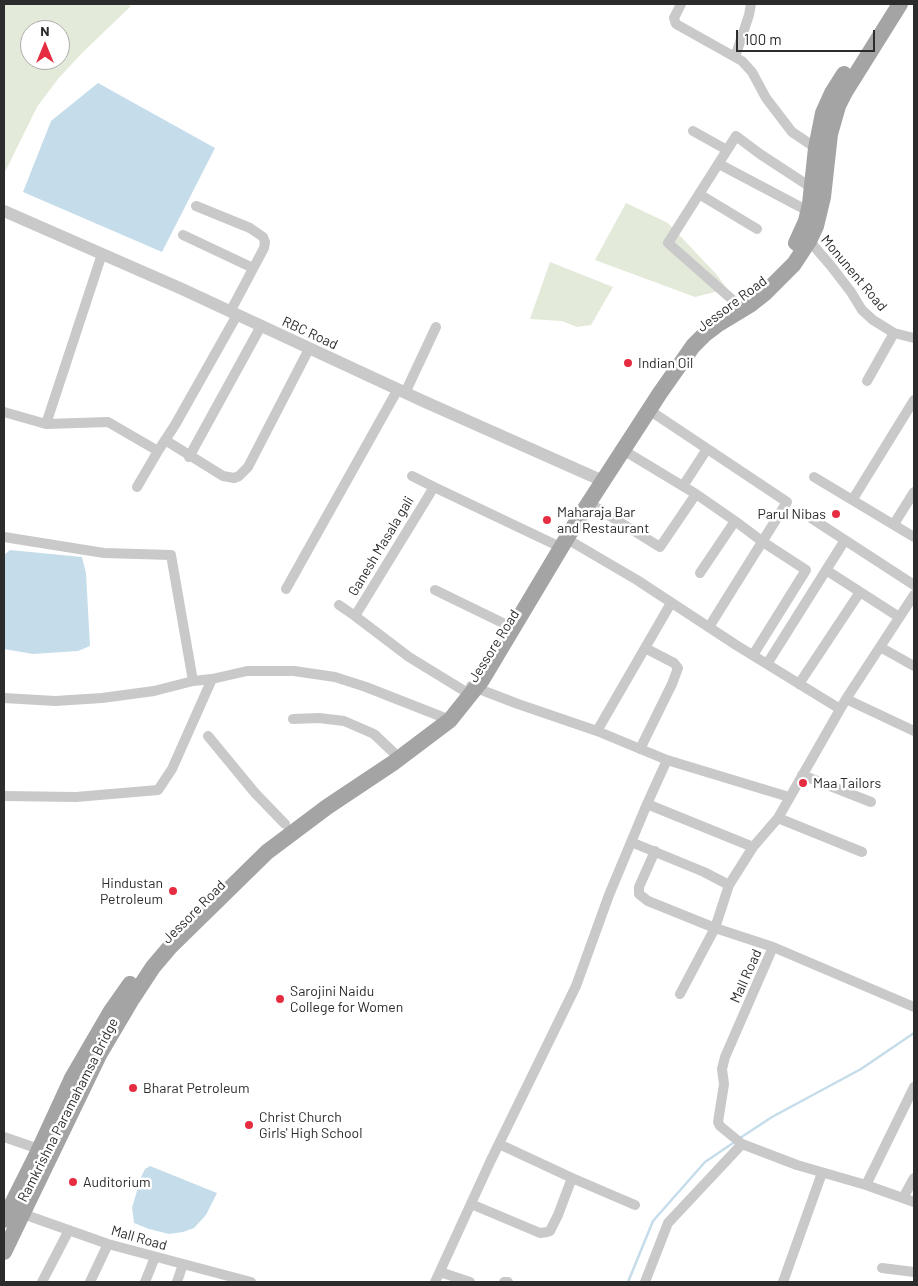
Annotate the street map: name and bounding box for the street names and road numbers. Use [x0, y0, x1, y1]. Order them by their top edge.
street label: Monunent Road [817, 232, 891, 314]
street label: Jessore Road [694, 272, 770, 336]
street label: RBC Road [279, 313, 341, 353]
street label: Ganesh Masala gali [345, 493, 417, 599]
street label: Jessore Road [465, 607, 523, 685]
street label: Jessore Road [159, 877, 229, 947]
street label: Mall Road [727, 946, 765, 1006]
street label: Ramkrishna Paramahamsa Bridge [14, 1015, 122, 1205]
street label: Mall Road [109, 1222, 169, 1254]

